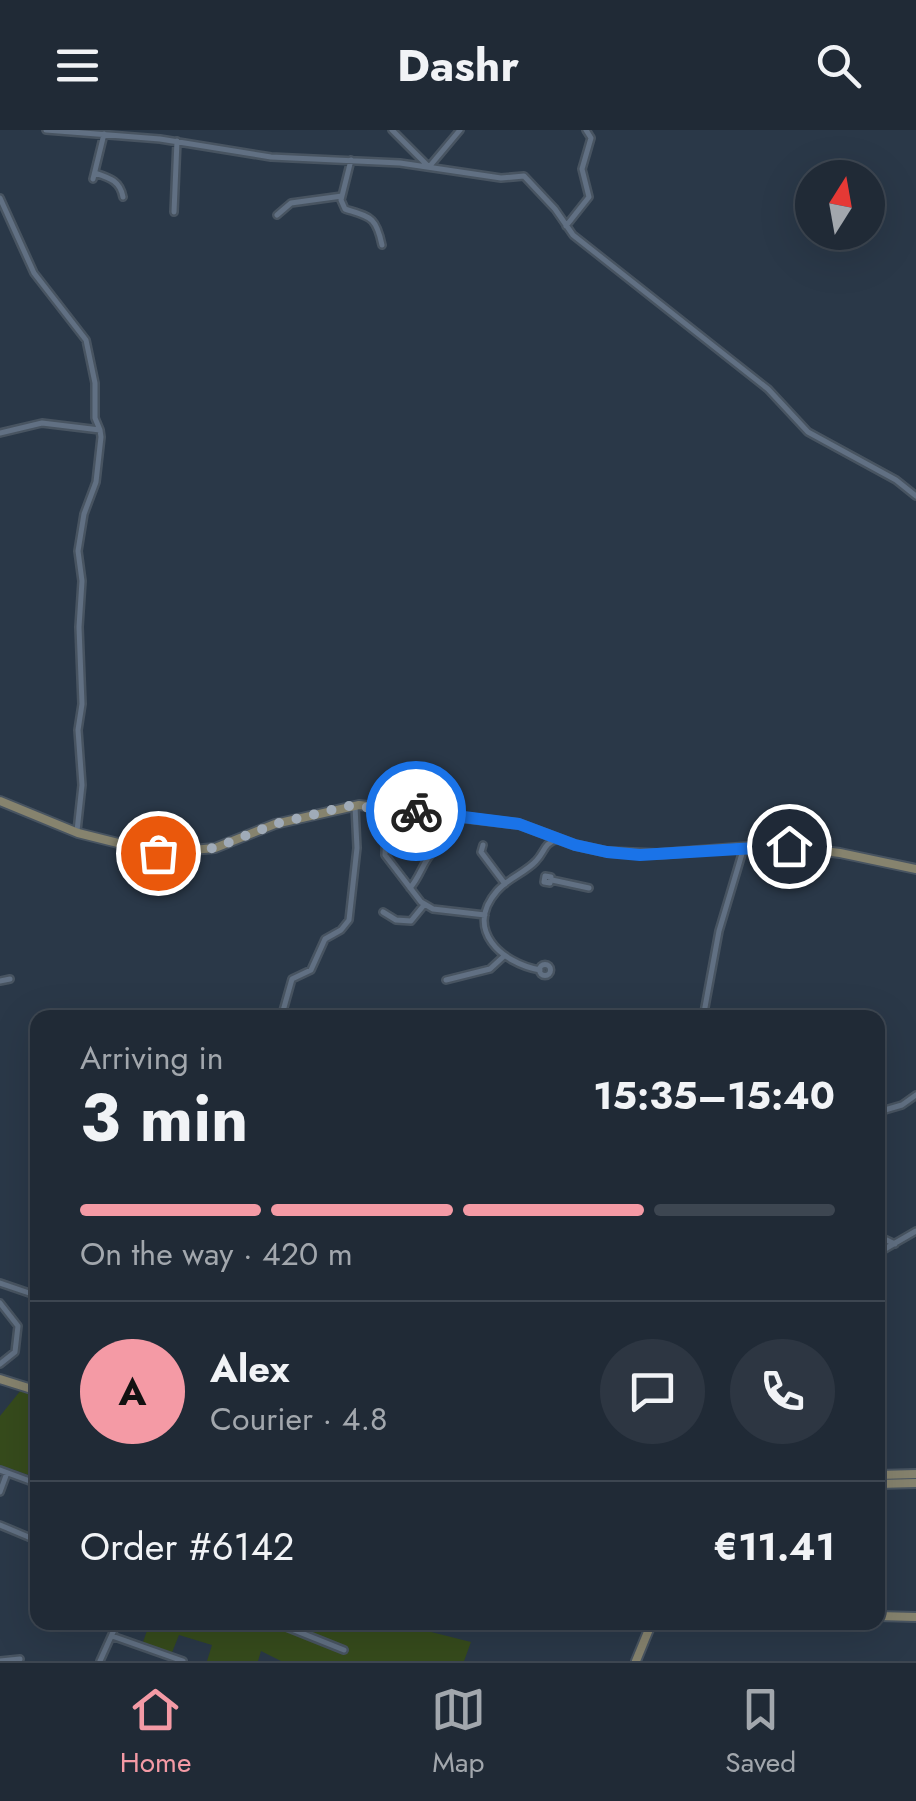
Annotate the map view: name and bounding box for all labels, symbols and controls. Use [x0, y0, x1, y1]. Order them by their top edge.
text: Dashr [397, 33, 519, 98]
icon: menu [50, 38, 105, 93]
icon: search [811, 38, 866, 93]
north arrow [795, 160, 885, 250]
map controls [795, 160, 885, 250]
courier [366, 761, 466, 861]
icon: bike [389, 784, 444, 839]
pin [747, 804, 832, 889]
pin [116, 811, 201, 896]
icon: home [762, 819, 817, 874]
icon: bag [131, 826, 186, 881]
text: Arriving in [80, 1035, 224, 1081]
text: 15:35–15:40 [593, 1068, 835, 1123]
text: 3 min [80, 1071, 248, 1165]
text: On the way · 420 m [80, 1231, 353, 1277]
button: chat [600, 1339, 705, 1444]
button: phone [730, 1339, 835, 1444]
text: Alex [210, 1341, 290, 1396]
text: A [119, 1364, 146, 1419]
text: Courier · 4.8 [210, 1396, 387, 1442]
text: Order #6142 [80, 1519, 294, 1574]
text: €11.41 [713, 1519, 835, 1574]
tab: Home [120, 1682, 191, 1783]
tab: Map [431, 1682, 486, 1783]
tab: Saved [725, 1682, 796, 1783]

